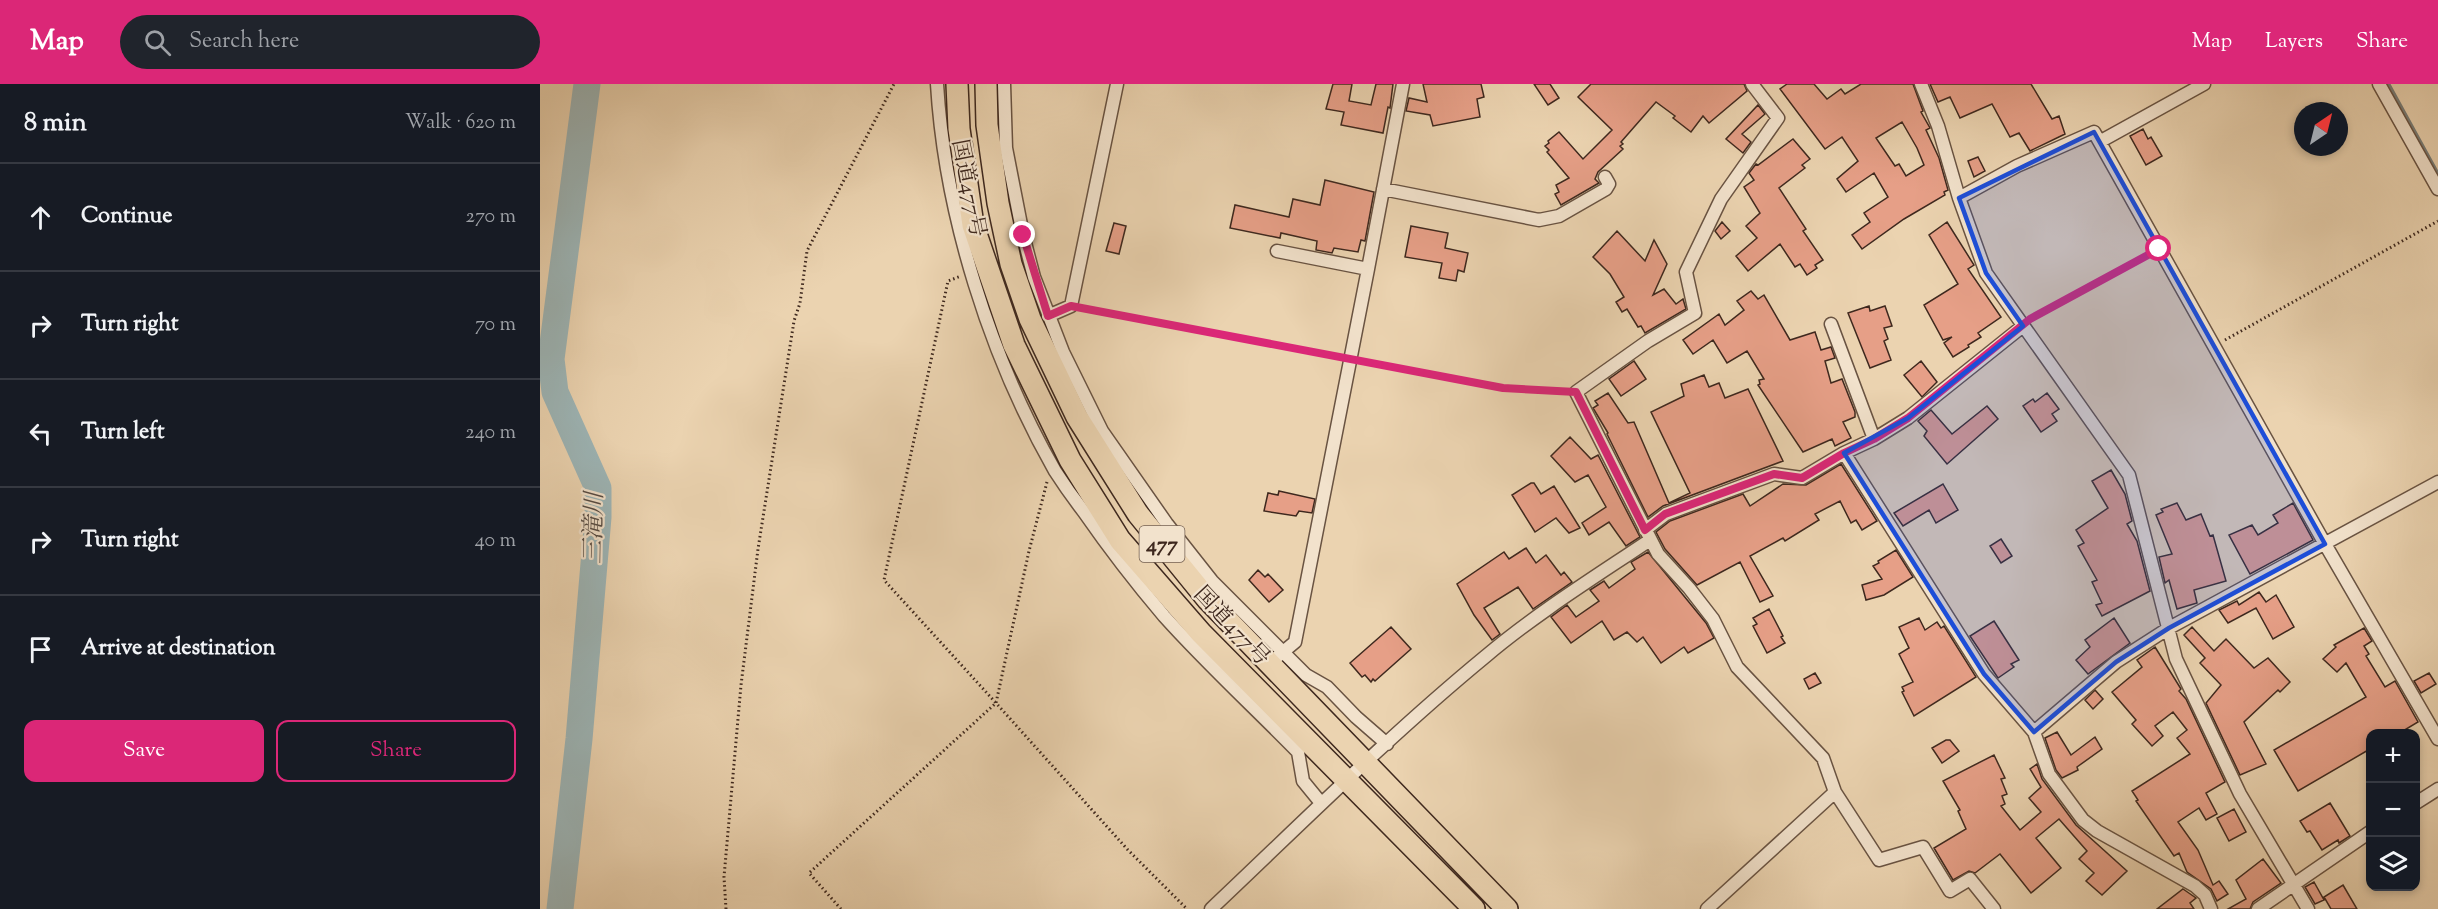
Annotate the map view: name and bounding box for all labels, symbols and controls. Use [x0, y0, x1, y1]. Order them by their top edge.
search box [120, 15, 540, 69]
text: Map [30, 22, 84, 62]
icon: search [141, 26, 174, 59]
text: Search here [189, 26, 299, 58]
text: Map [2192, 27, 2232, 57]
text: Layers [2265, 27, 2323, 57]
text: Share [2356, 27, 2408, 57]
north arrow [2294, 102, 2348, 156]
text: 8 min [24, 105, 87, 142]
text: Walk · 620 m [405, 109, 516, 138]
street label: 国道477号 [942, 137, 992, 240]
icon: ahead [24, 201, 57, 234]
text: Continue [81, 201, 172, 233]
text: 270 m [466, 203, 516, 232]
route end [1009, 221, 1035, 247]
route start [2145, 235, 2171, 261]
icon: right [24, 309, 57, 342]
text: Turn right [81, 309, 178, 341]
text: 70 m [475, 311, 516, 340]
icon: left [24, 417, 57, 450]
text: Turn left [81, 417, 164, 449]
text: 240 m [465, 419, 516, 448]
water label: 三滝川 [577, 489, 613, 564]
icon: right [24, 525, 57, 558]
text: Turn right [81, 525, 178, 557]
road number: 477 [1140, 526, 1184, 562]
text: 40 m [475, 527, 516, 556]
street label: 国道477号 [1185, 580, 1276, 674]
icon: arrive [24, 633, 57, 666]
text: Arrive at destination [81, 633, 276, 665]
button: Save [24, 720, 264, 782]
button: Share [276, 720, 516, 782]
map controls [2366, 729, 2420, 891]
button: + [2366, 729, 2420, 783]
button: − [2366, 783, 2420, 837]
button: layers [2366, 837, 2420, 891]

